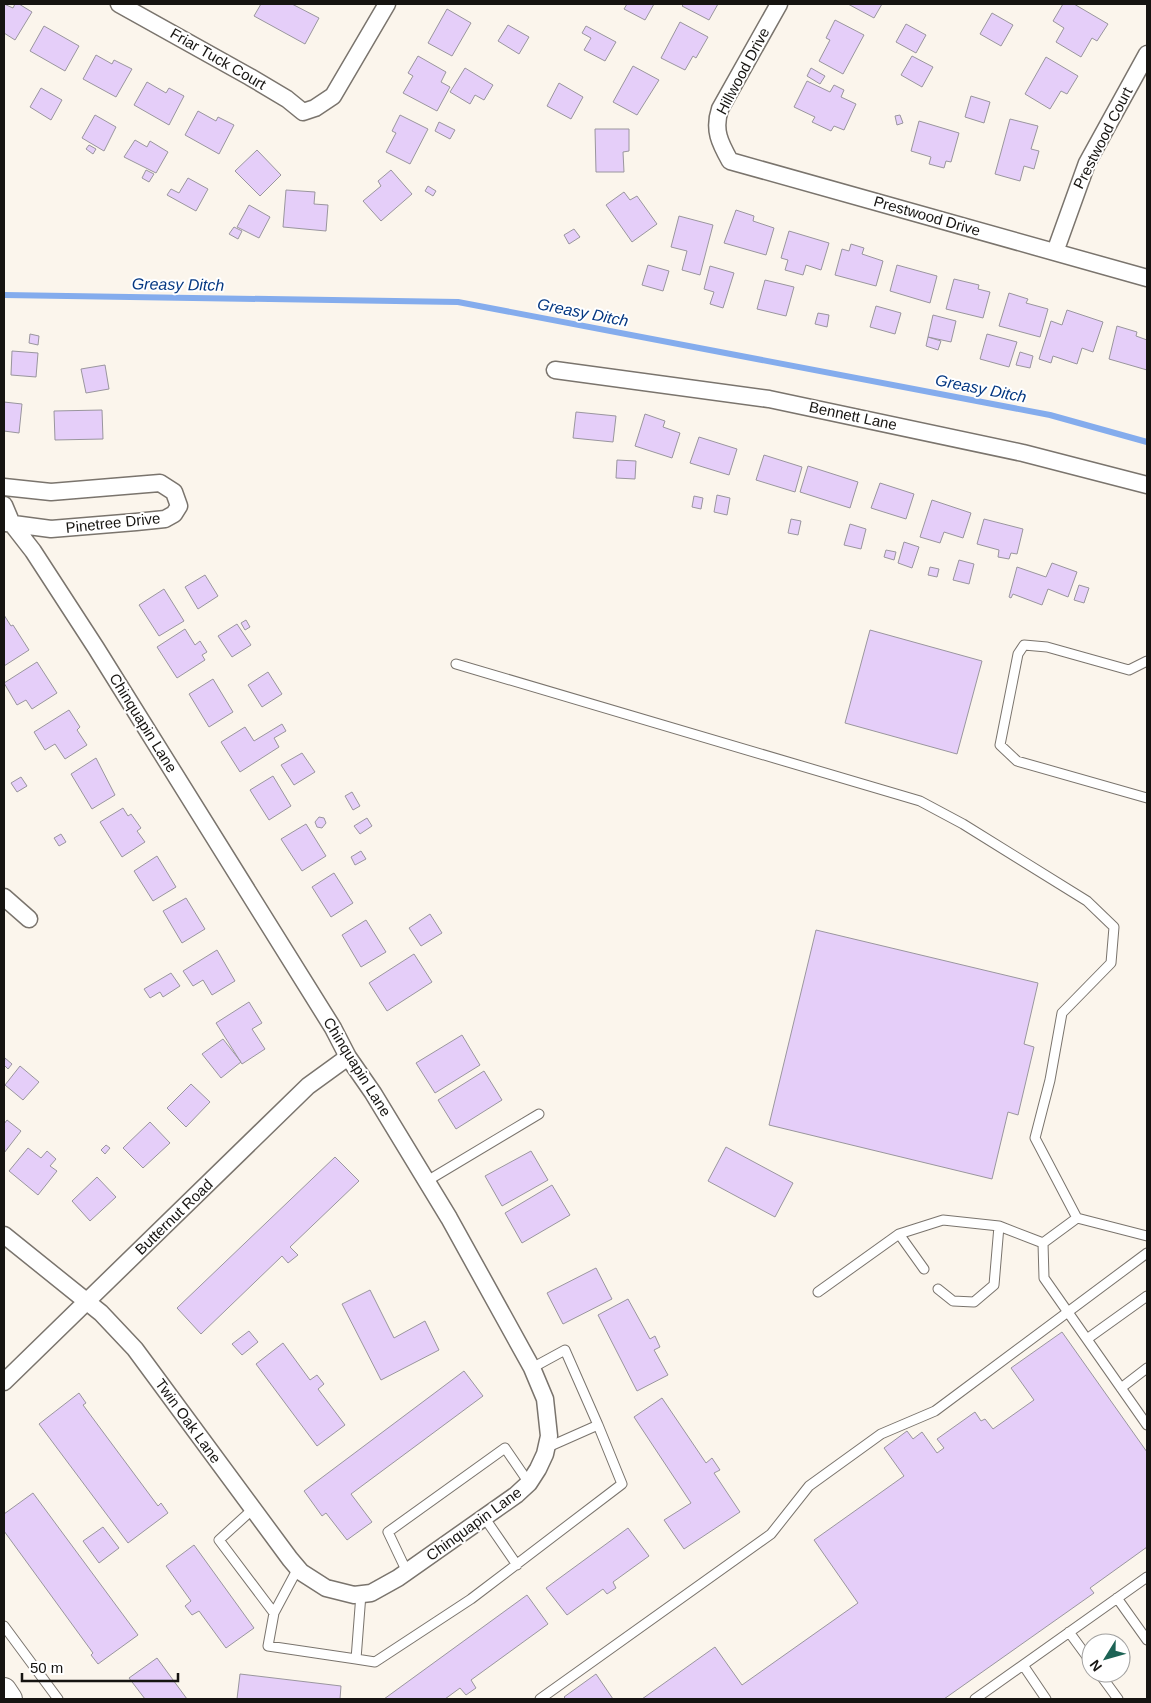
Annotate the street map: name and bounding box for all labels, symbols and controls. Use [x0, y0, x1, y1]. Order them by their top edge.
street label: Friar Tuck Court [167, 24, 270, 93]
street label: Hillwood Drive [713, 24, 773, 117]
street label: Prestwood Court [1070, 83, 1136, 191]
street label: Prestwood Drive [872, 192, 982, 239]
water label: Greasy Ditch [132, 275, 224, 294]
water label: Greasy Ditch [536, 295, 630, 330]
water label: Greasy Ditch [934, 371, 1028, 406]
street label: Bennett Lane [808, 398, 899, 433]
street label: Pinetree Drive [65, 509, 161, 536]
street label: Chinquapin Lane [106, 670, 181, 775]
street label: Chinquapin Lane [320, 1014, 395, 1119]
street label: Butternut Road [131, 1175, 216, 1258]
street label: Twin Oak Lane [152, 1375, 225, 1466]
street label: Chinquapin Lane [423, 1483, 525, 1564]
north arrow [1081, 1633, 1131, 1683]
scale bar [22, 1650, 179, 1682]
text: N [1086, 1657, 1105, 1675]
text: 50 m [30, 1659, 63, 1676]

